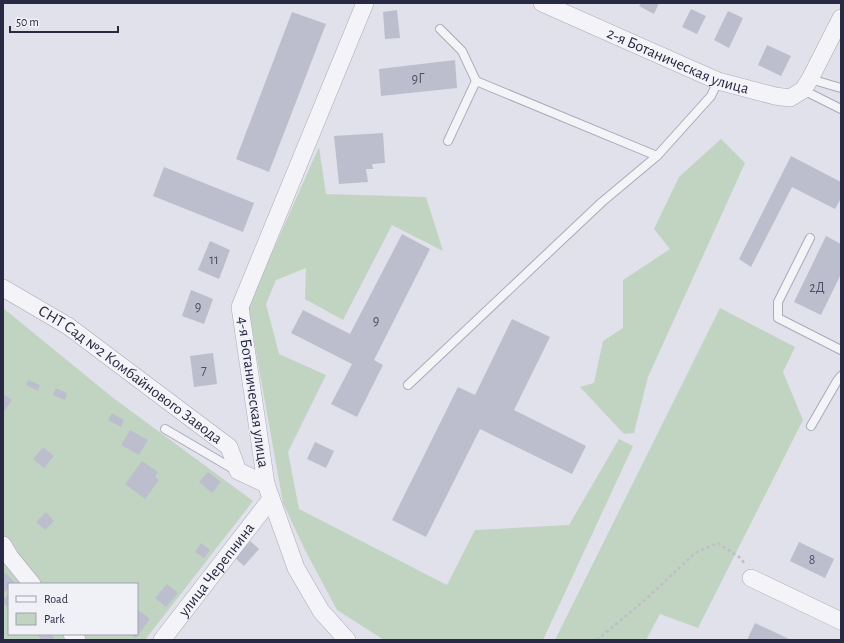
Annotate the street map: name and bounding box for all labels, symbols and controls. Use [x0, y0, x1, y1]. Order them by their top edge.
scale bar [10, 8, 118, 34]
text: 50 m [16, 16, 39, 28]
street label: 2-я Ботаническая улица [604, 25, 751, 97]
house number: 9Г [412, 72, 425, 86]
house number: 11 [209, 253, 219, 267]
house number: 2Д [809, 281, 825, 295]
house number: 9 [195, 300, 201, 314]
street label: СНТ Сад №2 Комбайнового Завода [35, 302, 225, 447]
house number: 9 [373, 314, 379, 328]
street label: 4-я Ботаническая улица [233, 315, 272, 469]
house number: 7 [201, 363, 207, 377]
street label: улица Черепнина [175, 520, 257, 621]
house number: 8 [809, 553, 815, 567]
legend [8, 583, 138, 635]
text: Road [44, 593, 68, 605]
text: Park [44, 613, 65, 625]

